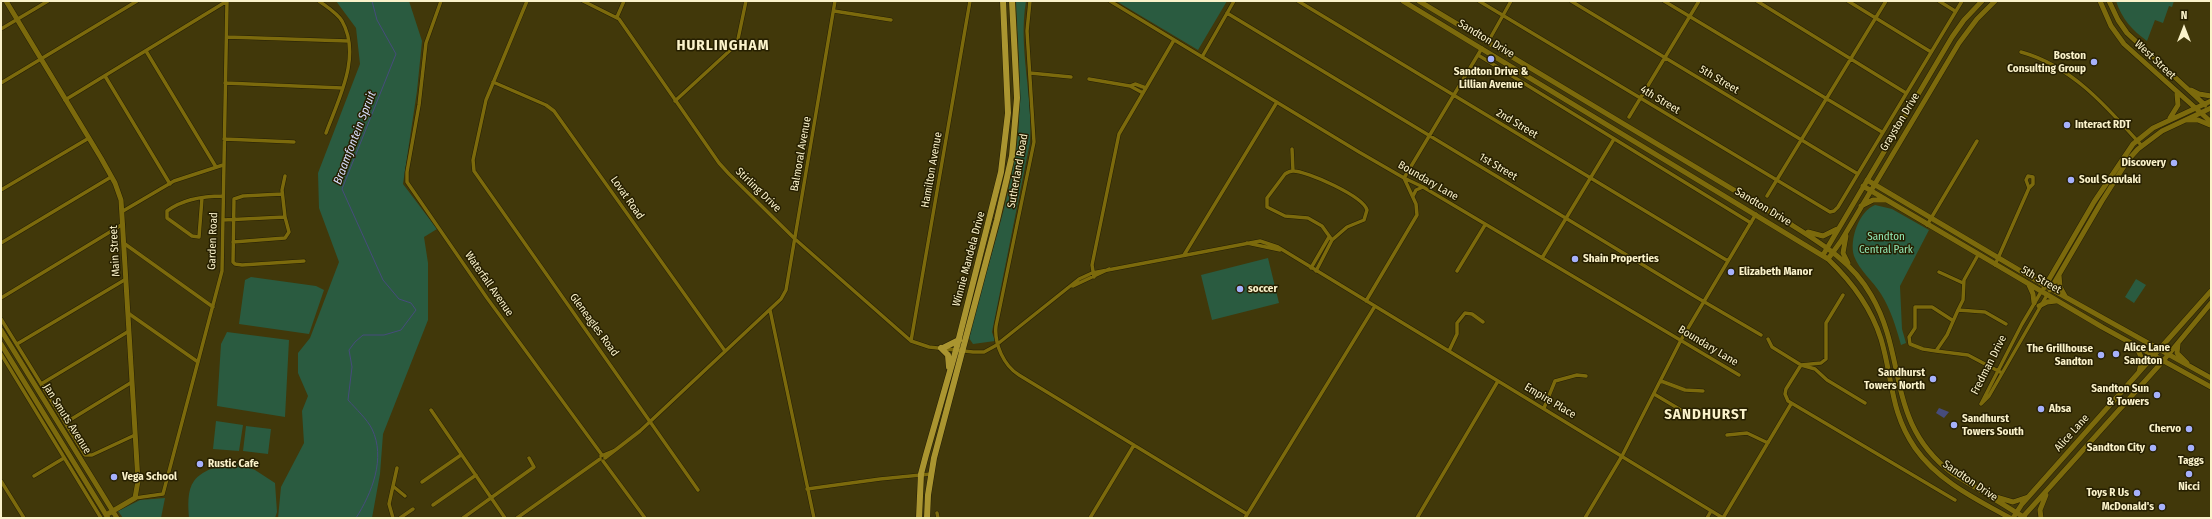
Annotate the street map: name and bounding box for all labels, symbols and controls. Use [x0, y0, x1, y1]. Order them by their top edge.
north arrow [2164, 8, 2204, 48]
text: N [2181, 9, 2187, 22]
street label: Sandton Drive [1455, 17, 1517, 61]
district label: HURLINGHAM [676, 37, 770, 55]
street label: West Street [2132, 38, 2178, 82]
place label: Boston Consulting Group [2007, 49, 2086, 75]
marker: Sandton Drive & Lillian Avenue [1486, 54, 1496, 64]
marker: Boston Consulting Group [2089, 57, 2099, 67]
street label: 5th Street [1697, 63, 1741, 97]
place label: Sandton Drive & Lillian Avenue [1454, 65, 1528, 91]
street label: 4th Street [1638, 83, 1682, 117]
water label: Braamfontein Spruit [331, 89, 379, 187]
street label: Grayston Drive [1877, 91, 1923, 153]
street label: 2nd Street [1494, 106, 1540, 142]
street label: Balmoral Avenue [788, 116, 814, 192]
place label: Interact RDT [2075, 118, 2131, 132]
marker: Interact RDT [2062, 120, 2072, 130]
street label: Hamilton Avenue [919, 131, 945, 209]
street label: Sutherland Road [1005, 133, 1031, 209]
street label: 1st Street [1477, 150, 1519, 184]
place label: Discovery [2122, 156, 2166, 170]
street label: Boundary Lane [1396, 158, 1460, 204]
marker: Discovery [2169, 158, 2179, 168]
street label: Stirling Drive [732, 165, 784, 215]
place label: Soul Souvlaki [2079, 173, 2141, 187]
street label: Lovat Road [607, 174, 647, 222]
marker: Soul Souvlaki [2066, 175, 2076, 185]
street label: Sandton Drive [1732, 185, 1794, 229]
street label: Winnie Mandela Drive [950, 210, 988, 308]
street label: Garden Road [205, 212, 221, 270]
street label: Main Street [107, 225, 123, 277]
park label: Sandton Central Park [1859, 230, 1913, 256]
street label: Waterfall Avenue [462, 249, 516, 319]
place label: Shain Properties [1583, 252, 1659, 266]
marker: Shain Properties [1570, 254, 1580, 264]
street label: 5th Street [2019, 263, 2063, 297]
place label: Elizabeth Manor [1739, 265, 1812, 279]
marker: Elizabeth Manor [1726, 267, 1736, 277]
place label: soccer [1248, 282, 1277, 296]
marker: soccer [1235, 284, 1245, 294]
street label: Gleneagles Road [567, 291, 621, 359]
street label: Boundary Lane [1676, 323, 1740, 369]
street label: Fredman Drive [1968, 333, 2010, 397]
place label: Alice Lane Sandton [2124, 341, 2170, 367]
place label: The Grillhouse Sandton [2027, 342, 2093, 368]
marker: Alice Lane Sandton [2111, 349, 2121, 359]
marker: The Grillhouse Sandton [2096, 350, 2106, 360]
place label: Sandhurst Towers North [1864, 366, 1925, 392]
marker: Sandhurst Towers North [1928, 374, 1938, 384]
street label: Jan Smuts Avenue [40, 381, 94, 457]
street label: Empire Place [1522, 381, 1578, 421]
place label: Sandton Sun & Towers [2091, 382, 2149, 408]
marker: Sandton Sun & Towers [2152, 390, 2162, 400]
place label: Absa [2049, 402, 2071, 416]
marker: Absa [2036, 404, 2046, 414]
district label: SANDHURST [1664, 406, 1748, 424]
place label: Sandhurst Towers South [1962, 412, 2024, 438]
street label: Alice Lane [2052, 412, 2092, 454]
marker: Sandhurst Towers South [1949, 420, 1959, 430]
place label: Chervo [2149, 422, 2181, 436]
marker: Chervo [2184, 424, 2194, 434]
place label: Sandton City [2087, 441, 2145, 455]
marker: Sandton City [2148, 443, 2158, 453]
marker: Taggs [2186, 443, 2196, 453]
place label: Taggs [2178, 454, 2204, 468]
place label: Rustic Cafe [208, 457, 259, 471]
street label: Sandton Drive [1940, 458, 2000, 504]
marker: Rustic Cafe [195, 459, 205, 469]
marker: Nicci [2184, 469, 2194, 479]
place label: Vega School [122, 470, 177, 484]
marker: Vega School [109, 472, 119, 482]
place label: Nicci [2178, 480, 2200, 494]
place label: Toys R Us [2086, 486, 2129, 500]
marker: Toys R Us [2132, 488, 2142, 498]
place label: McDonald's [2102, 500, 2154, 514]
marker: McDonald's [2157, 502, 2167, 512]

